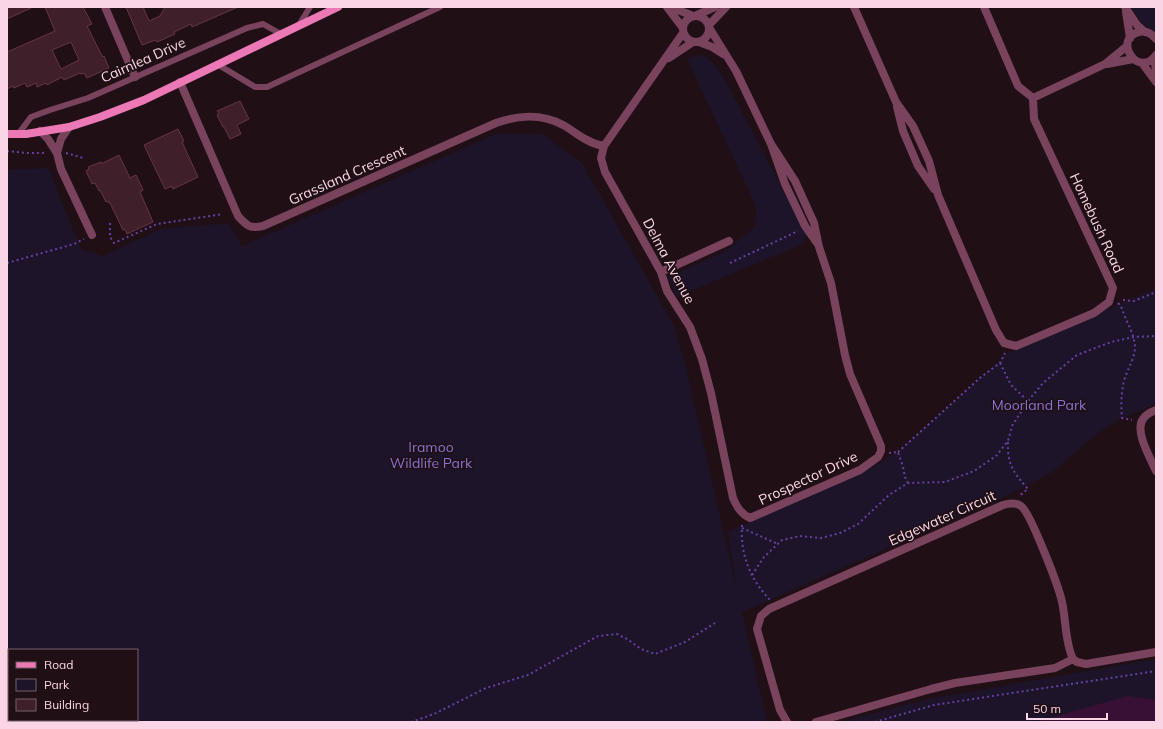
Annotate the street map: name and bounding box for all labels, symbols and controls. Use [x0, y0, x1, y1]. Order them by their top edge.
street label: Cairnlea Drive [98, 33, 188, 87]
street label: Grassland Crescent [286, 141, 408, 209]
street label: Homebush Road [1066, 170, 1128, 276]
street label: Delma Avenue [639, 215, 699, 307]
park label: Moorland Park [992, 396, 1087, 414]
park label: Iramoo Wildlife Park [390, 438, 473, 472]
street label: Prospector Drive [756, 447, 860, 509]
street label: Edgewater Circuit [886, 486, 998, 550]
legend [8, 649, 138, 721]
text: Road [44, 657, 73, 672]
text: Park [44, 677, 70, 692]
scale bar [1027, 695, 1107, 721]
text: Building [44, 697, 89, 712]
text: 50 m [1033, 701, 1061, 716]

